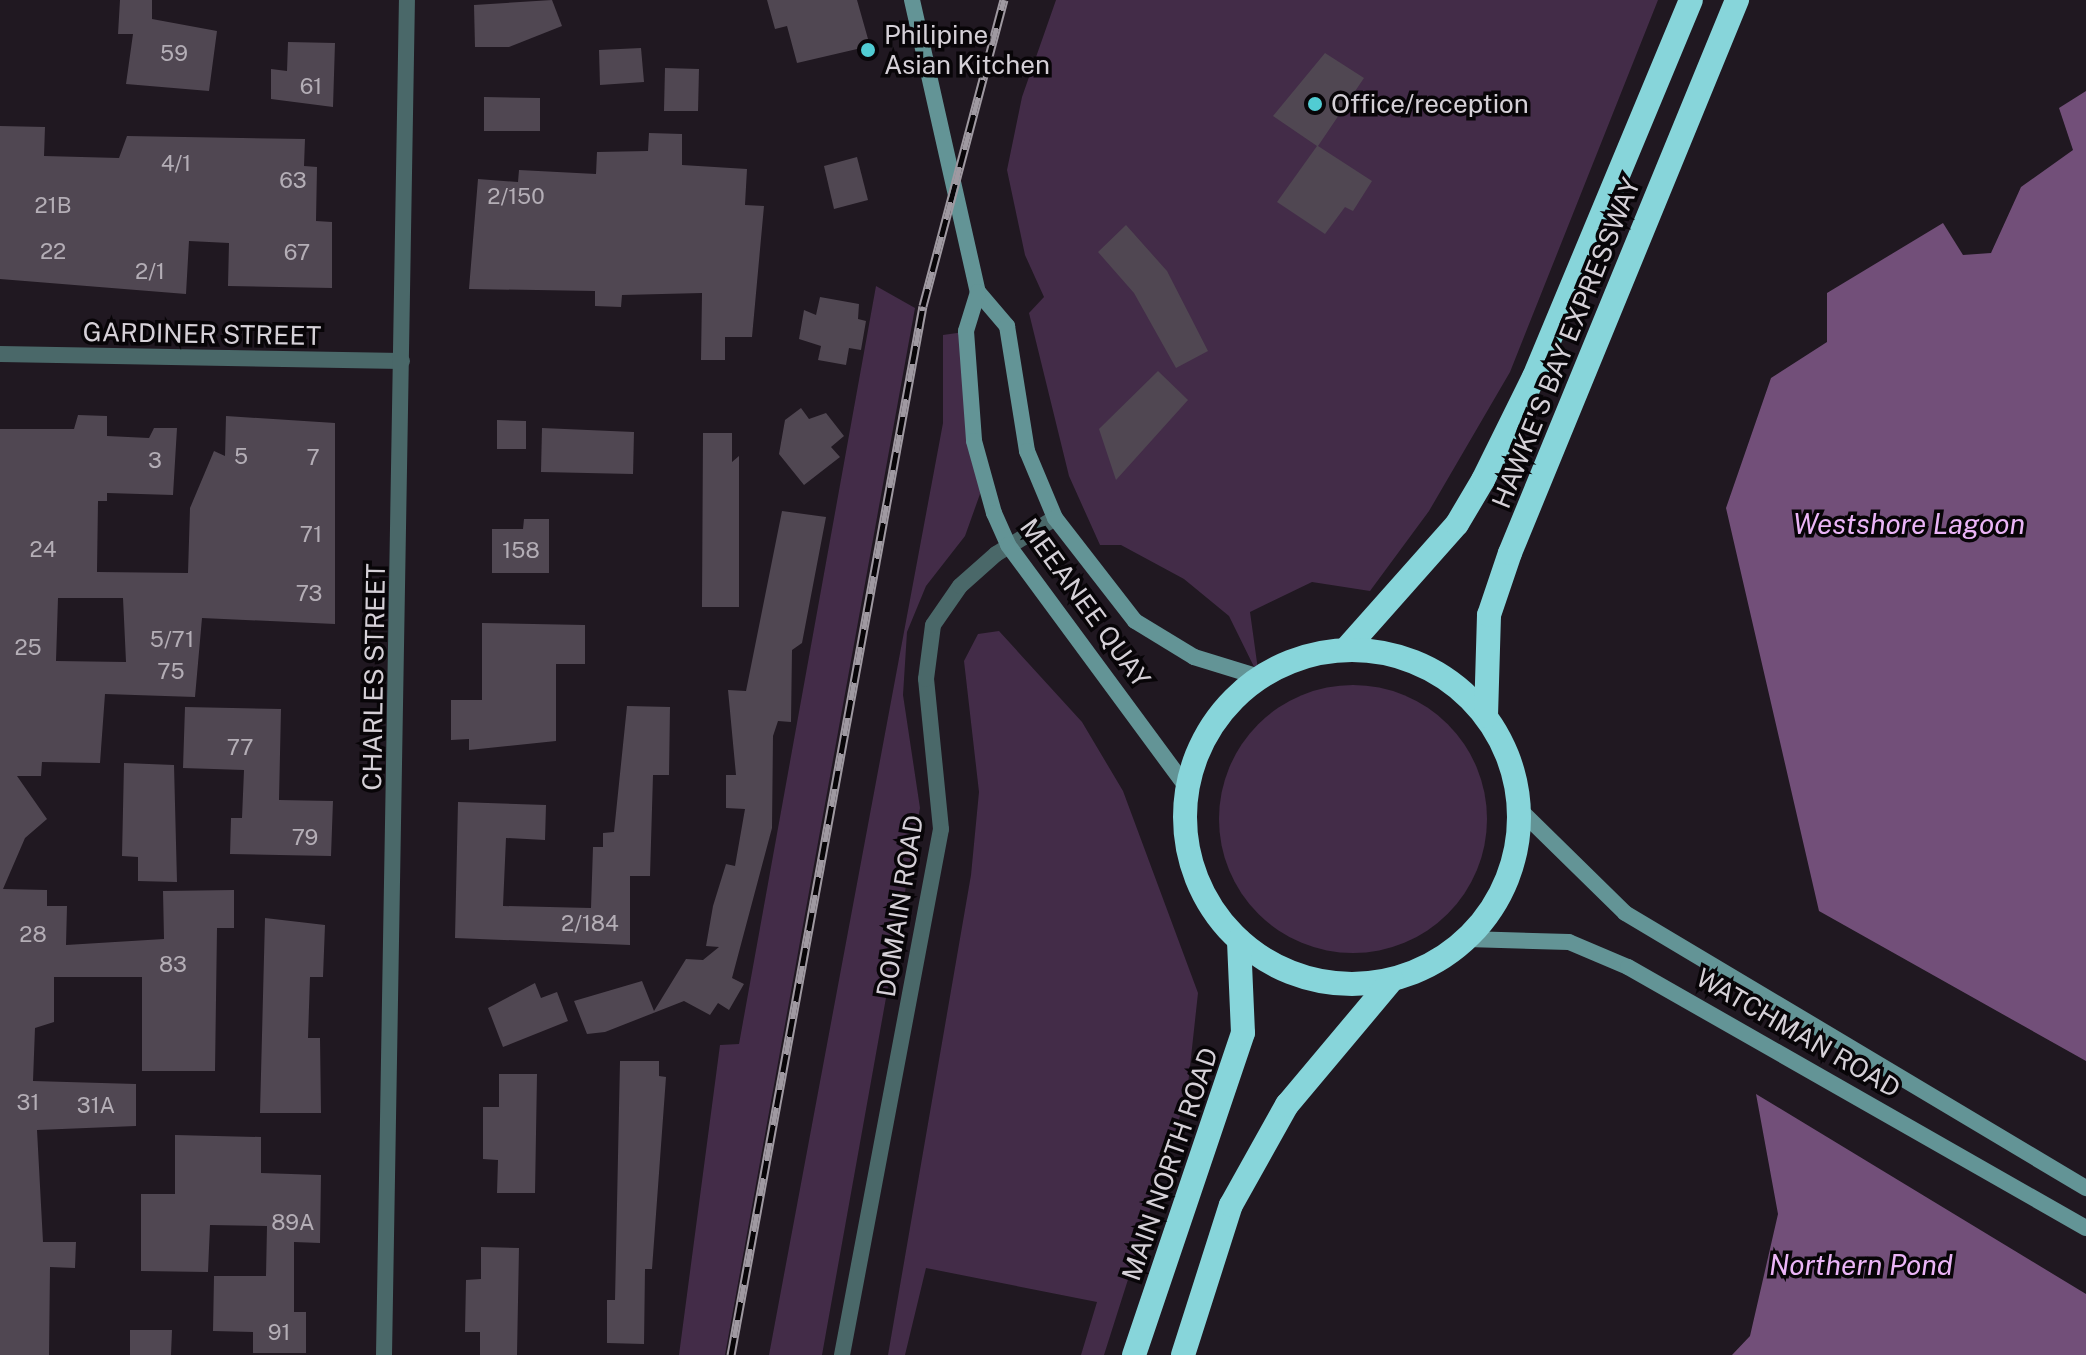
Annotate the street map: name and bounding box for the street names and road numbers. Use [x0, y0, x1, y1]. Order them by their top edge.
street label: HAWKE'S BAY EXPRESSWAY [1485, 173, 1647, 513]
street label: GARDINER STREET [82, 316, 322, 352]
street label: MEEANEE QUAY [1013, 513, 1157, 693]
street label: CHARLES STREET [356, 563, 392, 791]
street label: DOMAIN ROAD [870, 813, 930, 999]
street label: WATCHMAN ROAD [1690, 962, 1906, 1104]
street label: MAIN NORTH ROAD [1115, 1043, 1225, 1285]

